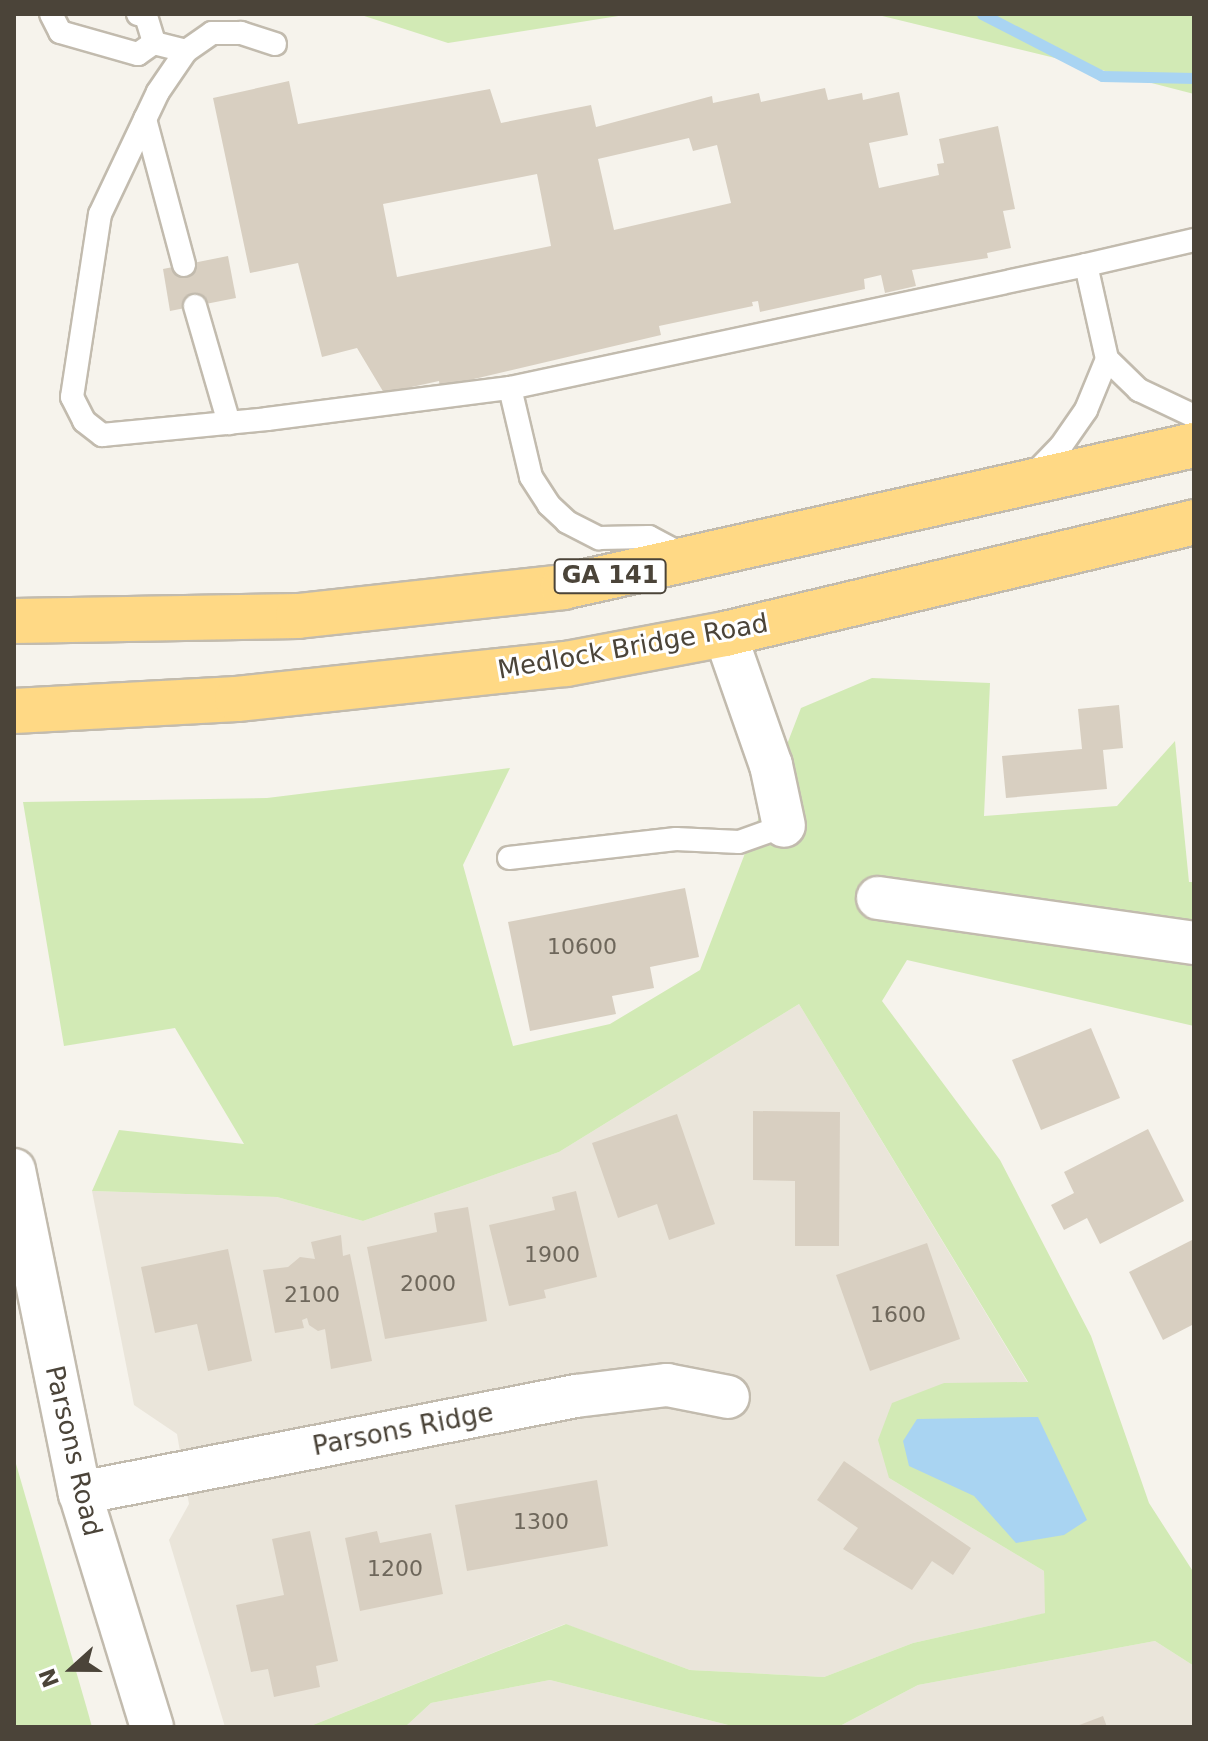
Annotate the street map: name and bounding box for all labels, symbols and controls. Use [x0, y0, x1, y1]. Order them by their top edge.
road number: GA 141 [552, 556, 668, 596]
street label: Medlock Bridge Road [495, 608, 771, 686]
house number: 10600 [547, 934, 617, 960]
house number: 1900 [524, 1242, 580, 1268]
house number: 2000 [400, 1271, 456, 1297]
house number: 2100 [284, 1282, 340, 1308]
house number: 1600 [870, 1302, 926, 1328]
street label: Parsons Road [38, 1363, 108, 1539]
street label: Parsons Ridge [310, 1397, 496, 1463]
house number: 1300 [513, 1509, 569, 1535]
house number: 1200 [367, 1556, 423, 1582]
north arrow [32, 1629, 112, 1709]
text: N [34, 1665, 64, 1691]

